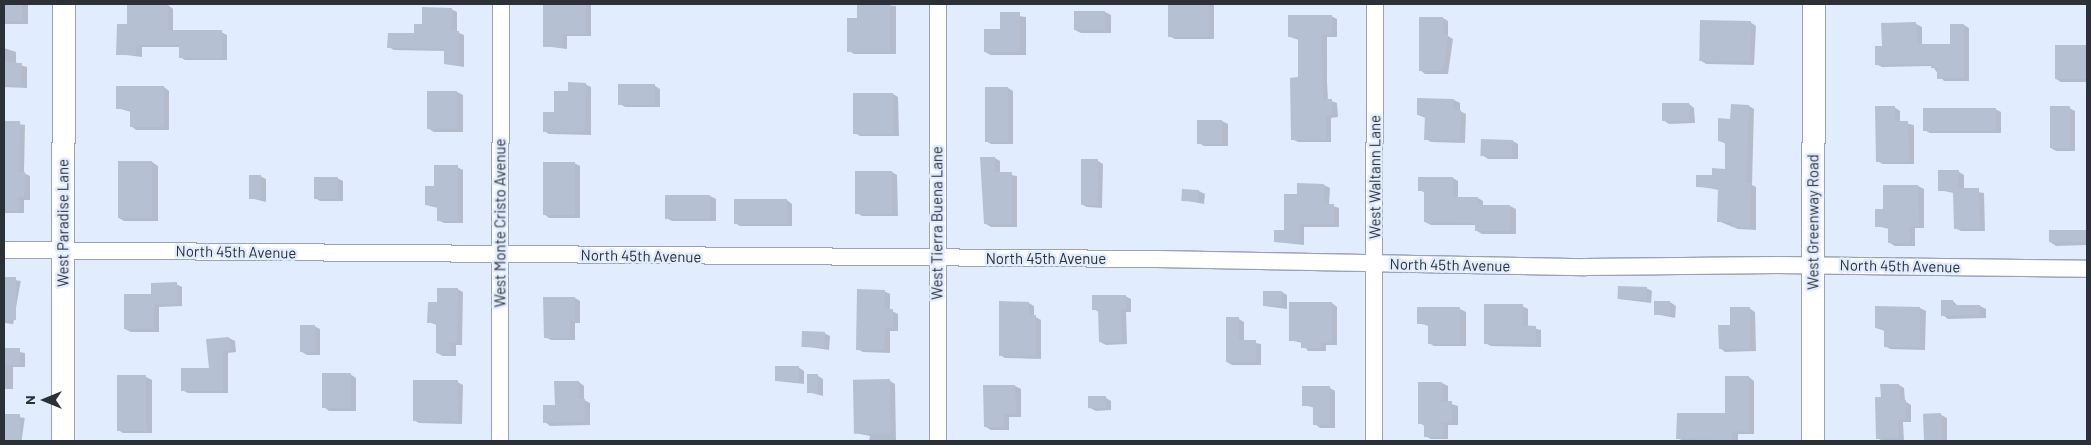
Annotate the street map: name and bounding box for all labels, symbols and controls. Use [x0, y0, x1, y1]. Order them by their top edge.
street label: West Waltann Lane [1366, 115, 1384, 239]
street label: West Monte Cristo Avenue [491, 139, 509, 307]
street label: West Tierra Buena Lane [928, 146, 946, 300]
street label: West Greenway Road [1804, 154, 1822, 290]
street label: West Paradise Lane [54, 159, 72, 287]
street label: North 45th Avenue [175, 242, 297, 262]
street label: North 45th Avenue [580, 246, 702, 266]
street label: North 45th Avenue [986, 250, 1106, 268]
street label: North 45th Avenue [1389, 255, 1511, 275]
street label: North 45th Avenue [1839, 256, 1961, 276]
north arrow [20, 375, 70, 425]
text: N [21, 395, 38, 405]

